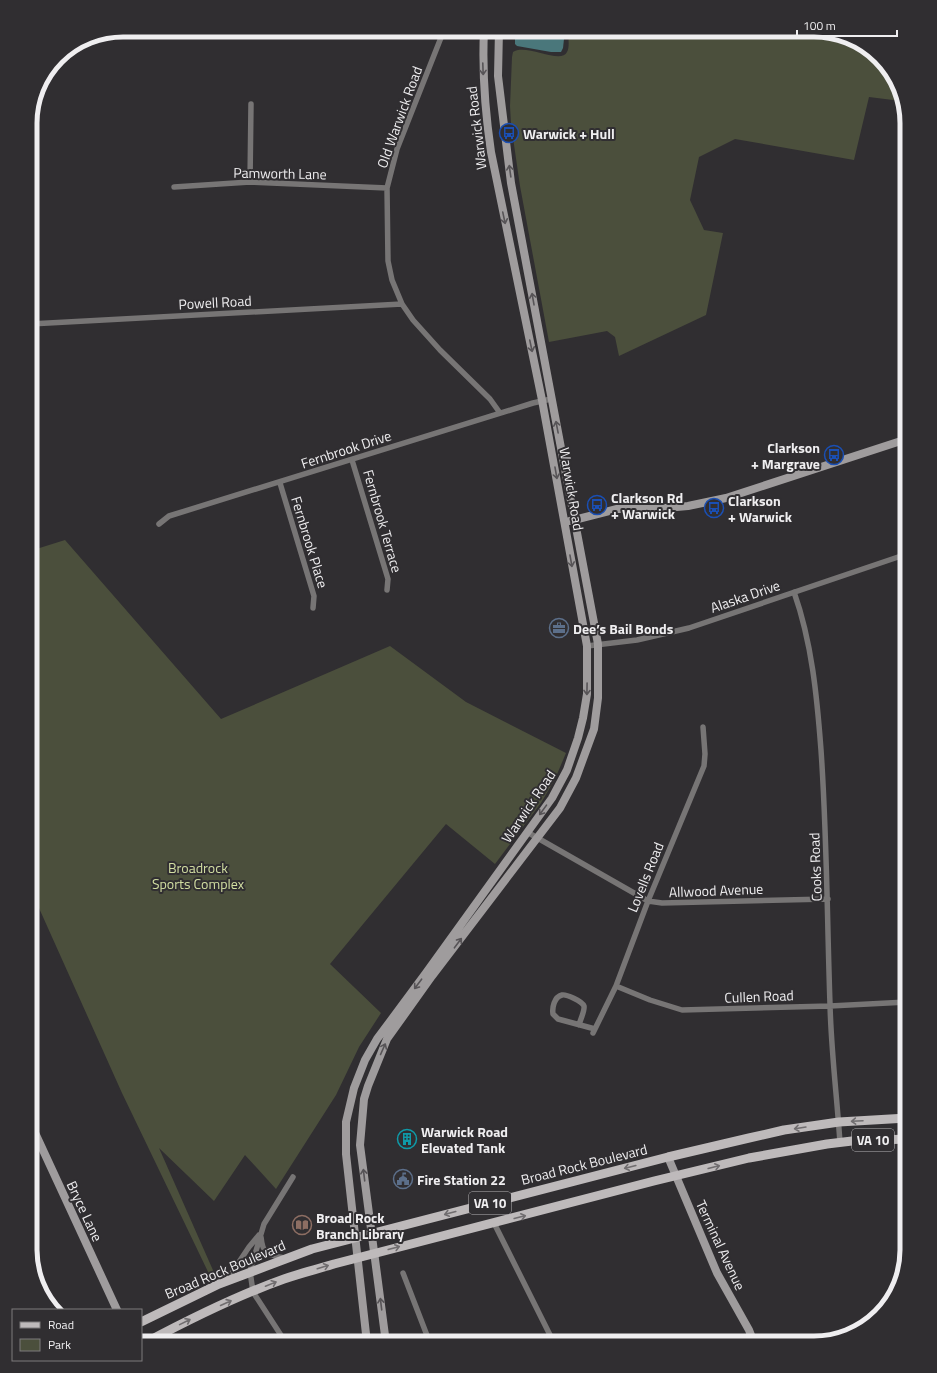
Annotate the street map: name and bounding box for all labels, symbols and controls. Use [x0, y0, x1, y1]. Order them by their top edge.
scale bar [797, 12, 897, 38]
text: 100 m [803, 16, 836, 35]
one-way arrow [479, 62, 487, 75]
street label: Old Warwick Road [371, 63, 427, 171]
street label: Warwick Road [460, 85, 492, 171]
bus stop icon: Warwick + Hull [498, 122, 520, 144]
place label: Warwick + Hull [523, 123, 615, 144]
street label: Pamworth Lane [233, 162, 327, 184]
one-way arrow [506, 165, 514, 178]
one-way arrow [501, 212, 509, 225]
street label: Powell Road [178, 290, 252, 314]
one-way arrow [529, 293, 537, 306]
one-way arrow [527, 339, 535, 352]
one-way arrow [552, 420, 560, 433]
street label: Fernbrook Drive [298, 425, 394, 473]
place label: Clarkson + Margrave [751, 437, 820, 474]
bus stop icon: Clarkson + Margrave [823, 444, 845, 466]
street label: Warwick Road [554, 446, 590, 532]
street label: Fernbrook Terrace [358, 467, 408, 575]
one-way arrow [552, 467, 560, 480]
place label: Clarkson Rd + Warwick [611, 487, 683, 524]
place label: Clarkson + Warwick [728, 490, 793, 527]
street label: Fernbrook Place [286, 494, 334, 590]
bus stop icon: Clarkson Rd + Warwick [586, 494, 608, 516]
bus stop icon: Clarkson + Warwick [703, 497, 725, 519]
one-way arrow [568, 554, 576, 567]
street label: Alaska Drive [707, 574, 783, 618]
office icon: Dee’s Bail Bonds [548, 617, 570, 639]
place label: Dee’s Bail Bonds [573, 618, 674, 639]
one-way arrow [583, 682, 591, 695]
street label: Warwick Road [496, 765, 560, 847]
one-way arrow [539, 804, 547, 815]
street label: Cooks Road [803, 832, 827, 902]
street label: Lovells Road [621, 839, 669, 915]
park label: Broadrock Sports Complex [152, 857, 245, 894]
street label: Allwood Avenue [668, 878, 764, 902]
one-way arrow [453, 938, 462, 949]
one-way arrow [414, 978, 422, 989]
street label: Cullen Road [724, 984, 794, 1008]
one-way arrow [380, 1044, 387, 1056]
one-way arrow [851, 1117, 864, 1124]
place label: Warwick Road Elevated Tank [421, 1121, 508, 1158]
one-way arrow [794, 1124, 807, 1132]
building icon: Warwick Road Elevated Tank [396, 1128, 418, 1150]
road number: VA 10 [852, 1129, 894, 1151]
street label: Broad Rock Boulevard [519, 1138, 649, 1190]
one-way arrow [707, 1163, 720, 1170]
one-way arrow [624, 1164, 637, 1171]
public building icon: Fire Station 22 [392, 1168, 414, 1190]
one-way arrow [360, 1169, 368, 1182]
place label: Fire Station 22 [417, 1169, 506, 1190]
street label: Bryce Lane [62, 1177, 108, 1245]
road number: VA 10 [469, 1192, 511, 1214]
street label: Terminal Avenue [691, 1196, 751, 1294]
place label: Broad Rock Branch Library [316, 1207, 404, 1244]
one-way arrow [444, 1210, 457, 1217]
one-way arrow [513, 1212, 526, 1220]
library icon: Broad Rock Branch Library [291, 1214, 313, 1236]
street label: Broad Rock Boulevard [161, 1234, 289, 1304]
one-way arrow [387, 1244, 400, 1252]
one-way arrow [316, 1263, 329, 1270]
one-way arrow [265, 1280, 277, 1288]
one-way arrow [220, 1298, 232, 1306]
one-way arrow [377, 1298, 385, 1311]
legend [12, 1309, 142, 1361]
text: Road [48, 1315, 74, 1334]
one-way arrow [179, 1318, 191, 1325]
text: Park [48, 1335, 71, 1354]

